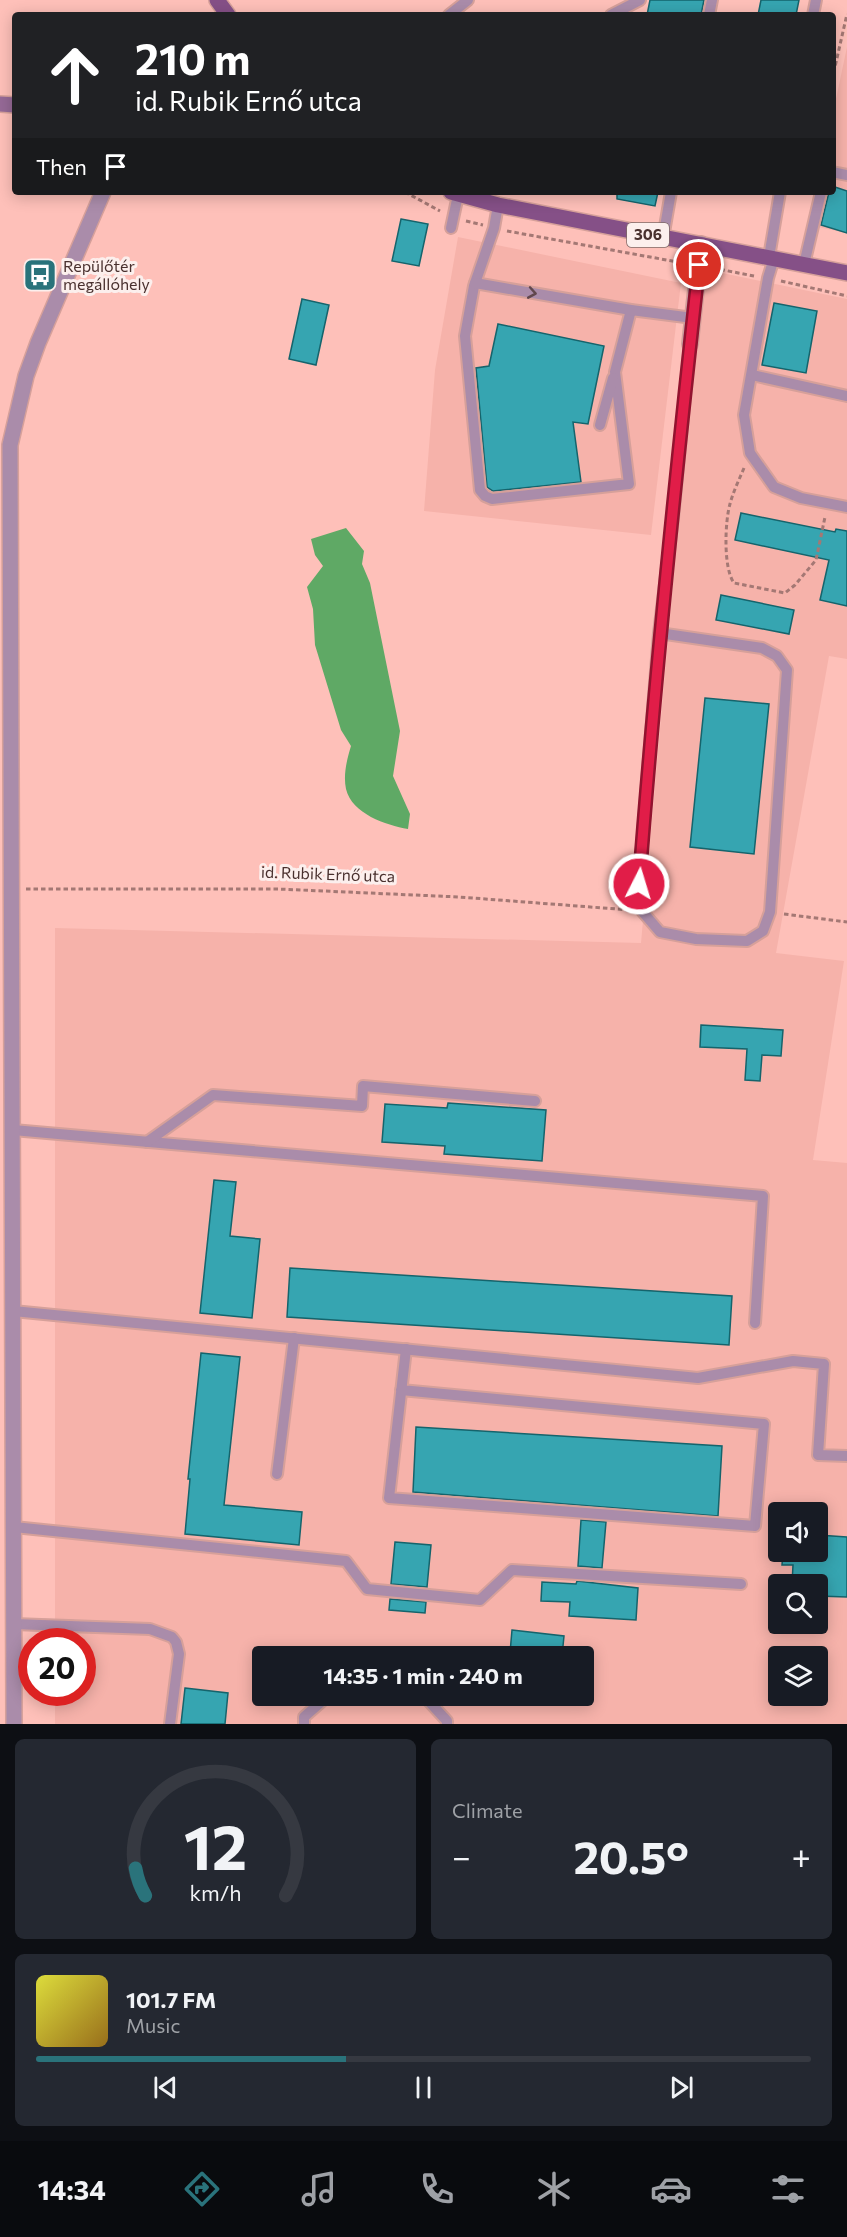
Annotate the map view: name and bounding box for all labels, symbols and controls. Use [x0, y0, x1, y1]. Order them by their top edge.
text: 210 m [135, 32, 250, 84]
icon: ahead [36, 36, 114, 114]
text: id. Rubik Ernő utca [135, 84, 362, 117]
icon: arrive [99, 150, 132, 183]
text: Then [36, 153, 87, 180]
road number: 306 [627, 223, 669, 247]
pin [673, 239, 724, 290]
icon: arrive [682, 248, 715, 281]
place label: Repülőtér megállóhely [63, 256, 150, 293]
bus stop icon: Repülőtér megállóhely [22, 257, 58, 293]
one-way arrow [527, 286, 537, 299]
position arrow [607, 852, 671, 916]
street label: id. Rubik Ernő utca [261, 862, 396, 885]
map controls [768, 1502, 828, 1706]
button: sound [768, 1502, 828, 1562]
button: search [768, 1574, 828, 1634]
speed limit sign: 20 [18, 1628, 96, 1706]
button: layers [768, 1646, 828, 1706]
text: 14:35 · 1 min · 240 m [323, 1662, 523, 1689]
text: Climate [452, 1798, 522, 1822]
text: 12 [184, 1807, 247, 1883]
text: 20.5° [573, 1828, 689, 1883]
text: − [452, 1835, 471, 1876]
text: + [792, 1835, 811, 1876]
text: km/h [189, 1879, 242, 1905]
text: 101.7 FM [126, 1986, 216, 2013]
text: Music [126, 2013, 180, 2037]
icon: previous [149, 2071, 182, 2104]
icon: pause [407, 2071, 440, 2104]
icon: next [665, 2071, 698, 2104]
icon: directions [181, 2168, 223, 2210]
icon: music [298, 2168, 340, 2210]
icon: phone [416, 2168, 458, 2210]
icon: climate [533, 2168, 575, 2210]
icon: car [650, 2168, 692, 2210]
icon: filters [767, 2168, 809, 2210]
text: 14:34 [38, 2173, 106, 2206]

